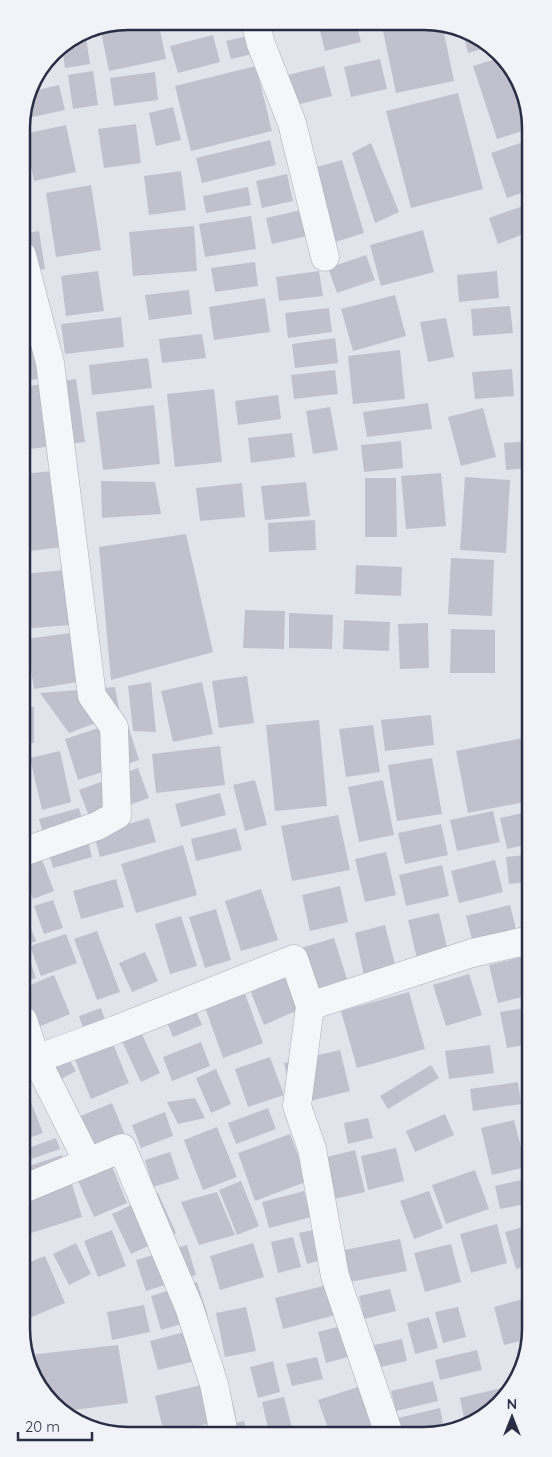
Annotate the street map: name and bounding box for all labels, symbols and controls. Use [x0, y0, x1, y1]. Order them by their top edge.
north arrow [487, 1392, 537, 1442]
text: N [507, 1395, 517, 1413]
scale bar [18, 1410, 91, 1442]
text: 20 m [25, 1417, 60, 1436]

